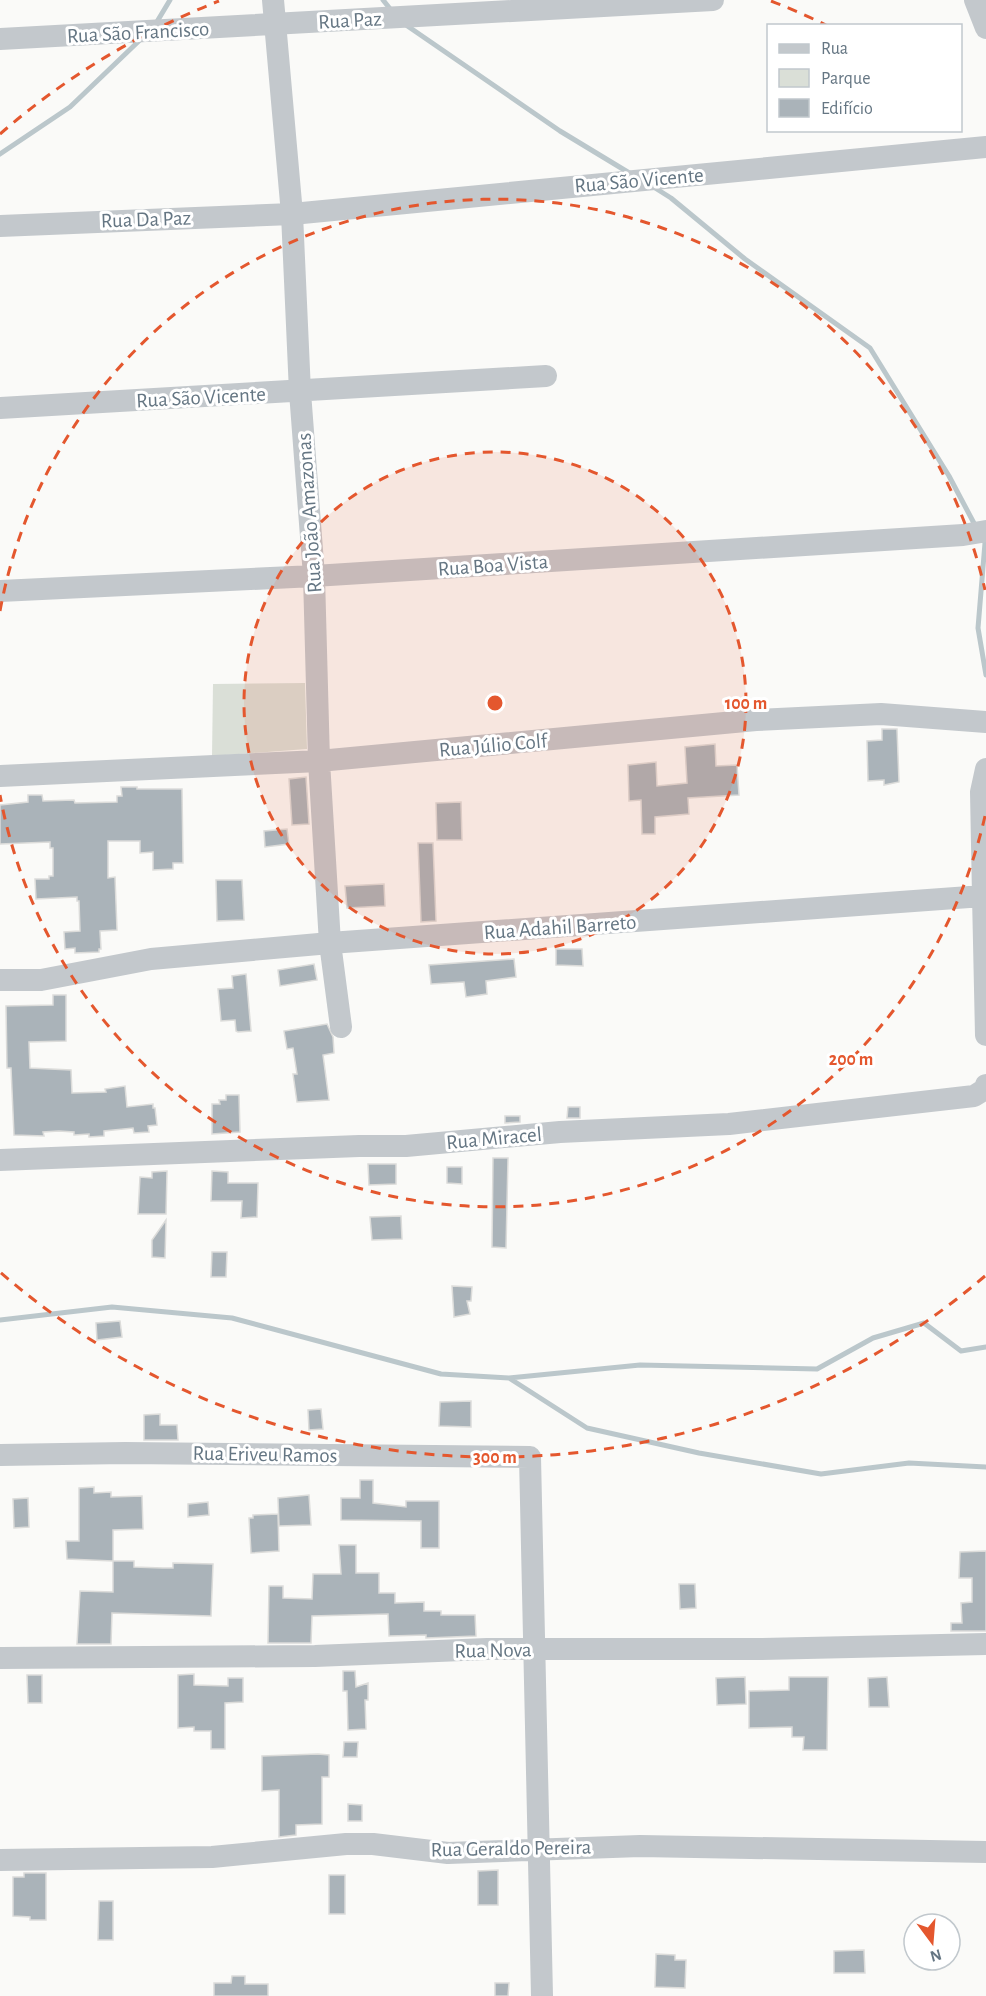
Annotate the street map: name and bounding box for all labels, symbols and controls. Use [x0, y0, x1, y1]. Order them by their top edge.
street label: Rua Paz [318, 8, 382, 33]
street label: Rua São Francisco [66, 18, 210, 47]
legend [767, 24, 962, 132]
text: Rua [821, 40, 848, 58]
text: Parque [821, 70, 870, 88]
text: Edifício [821, 100, 873, 118]
street label: Rua São Vicente [574, 164, 705, 197]
street label: Rua Da Paz [100, 207, 192, 232]
street label: Rua São Vicente [136, 384, 266, 411]
street label: Rua João Amazonas [293, 432, 326, 594]
street label: Rua Boa Vista [437, 551, 549, 580]
centre of rings [485, 693, 505, 713]
text: 100 m [725, 695, 767, 713]
street label: Rua Júlio Colf [438, 730, 550, 761]
street label: Rua Adahil Barreto [483, 912, 637, 943]
text: 200 m [829, 1051, 873, 1069]
street label: Rua Miracel [445, 1124, 543, 1153]
street label: Rua Eriveu Ramos [192, 1443, 338, 1466]
text: 300 m [473, 1449, 517, 1467]
street label: Rua Nova [454, 1639, 532, 1662]
street label: Rua Geraldo Pereira [431, 1837, 592, 1860]
north arrow [902, 1912, 962, 1972]
text: N [928, 1946, 943, 1965]

